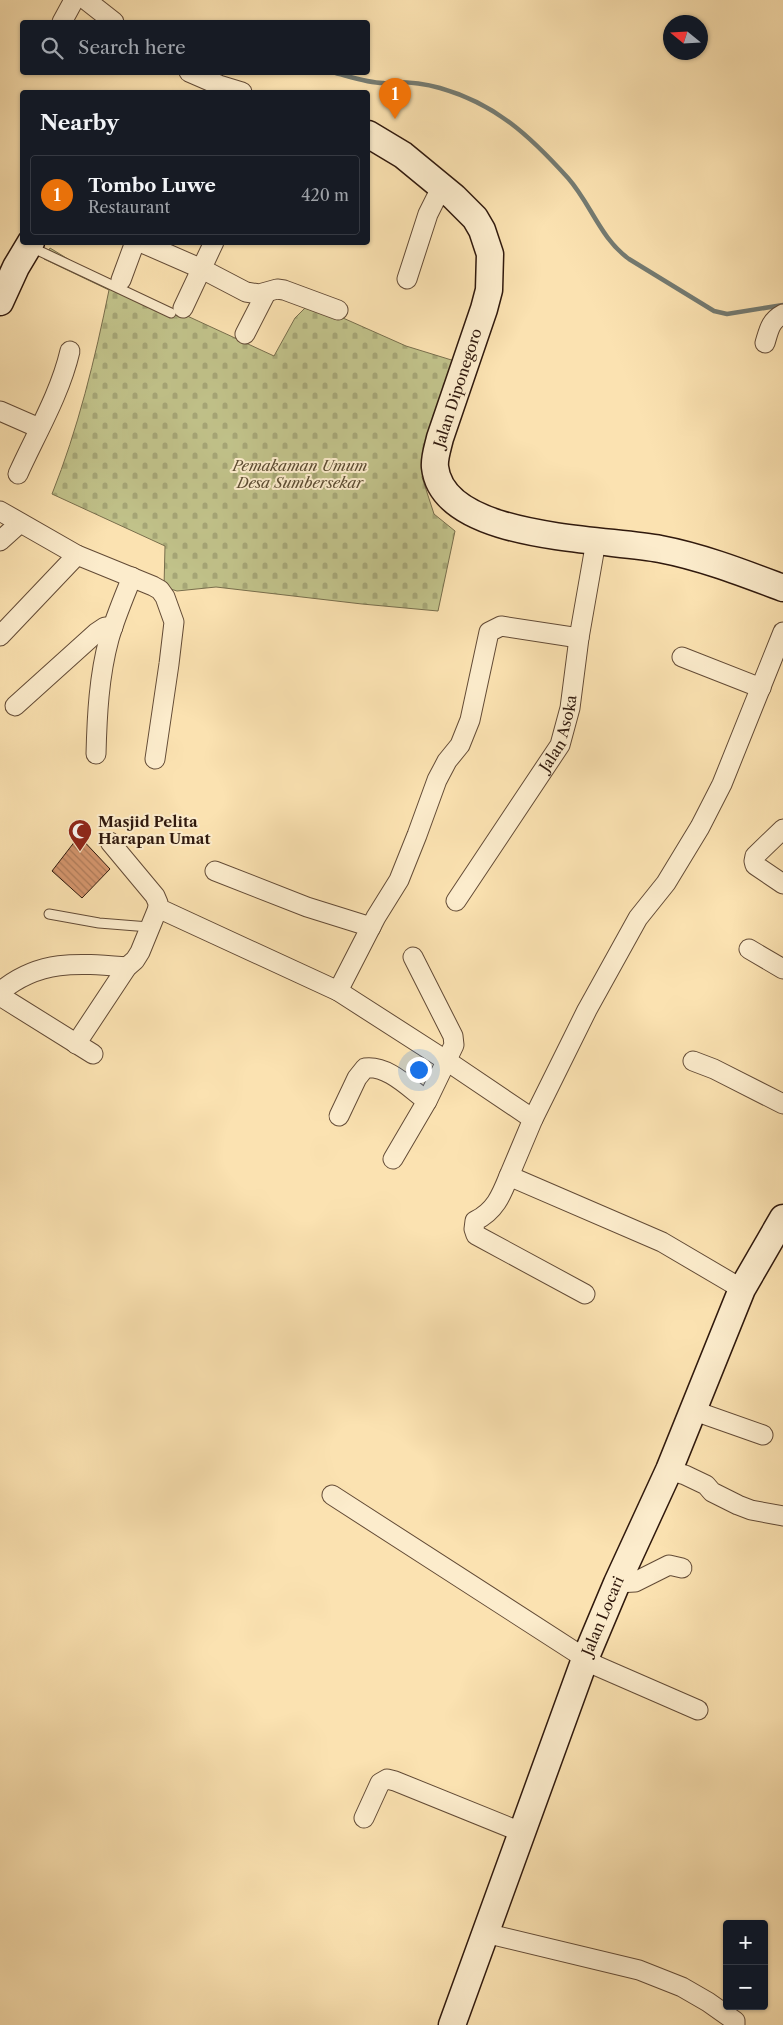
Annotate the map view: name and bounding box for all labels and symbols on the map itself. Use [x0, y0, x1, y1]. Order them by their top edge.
north arrow [663, 15, 708, 60]
pin: 1 [379, 78, 411, 119]
street label: Jalan Diponegoro [429, 326, 486, 452]
park label: Pemakaman Umum Desa Sumbersekar [232, 456, 367, 492]
street label: Jalan Asoka [534, 694, 581, 777]
place label: Masjid Pelita Harapan Umat [98, 812, 210, 848]
mosque icon: Masjid Pelita Harapan Umat [67, 818, 93, 852]
your location [406, 1057, 432, 1083]
street label: Jalan Locari [577, 1573, 628, 1660]

